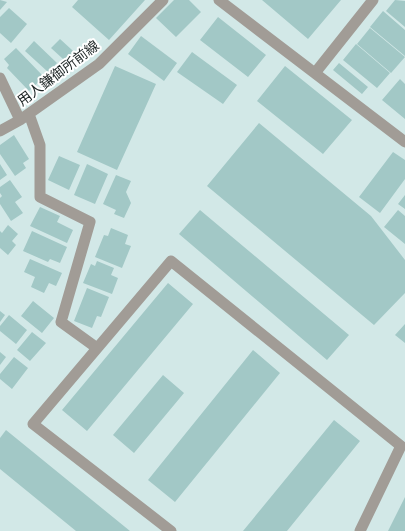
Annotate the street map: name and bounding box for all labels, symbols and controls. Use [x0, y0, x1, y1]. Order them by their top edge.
street label: 用人鎌御所前線 [14, 37, 102, 109]

